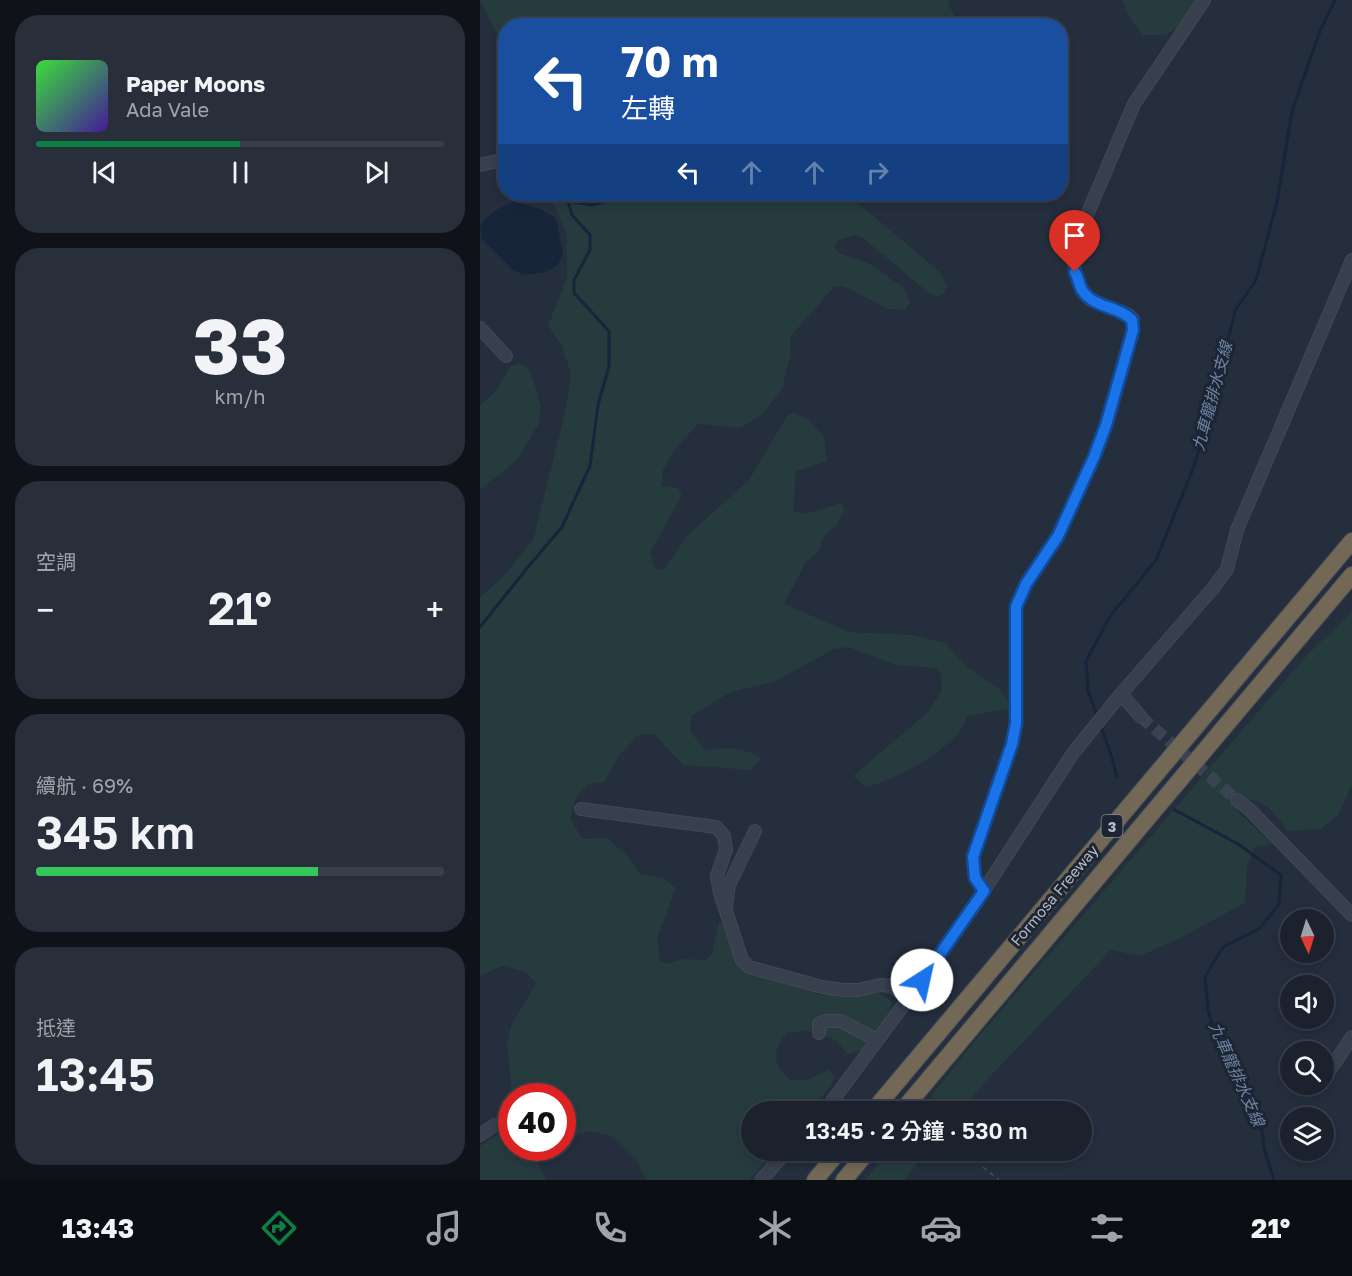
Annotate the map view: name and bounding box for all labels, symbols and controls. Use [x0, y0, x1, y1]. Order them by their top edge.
text: 70 m [621, 36, 718, 86]
icon: left [522, 42, 600, 120]
text: Paper Moons [126, 70, 265, 97]
text: 左轉 [621, 92, 675, 124]
text: Ada Vale [126, 97, 209, 121]
icon: previous [88, 156, 121, 189]
icon: pause [224, 156, 257, 189]
icon: next [360, 156, 393, 189]
icon: left [672, 156, 705, 189]
icon: ahead [735, 156, 768, 189]
icon: ahead [798, 156, 831, 189]
icon: right [861, 156, 894, 189]
pin [1049, 210, 1100, 272]
icon: arrive [1058, 219, 1091, 252]
text: 33 [192, 298, 288, 391]
water label: 九車籠排水支線 [1188, 337, 1237, 453]
text: km/h [215, 384, 265, 408]
text: 空調 [36, 549, 76, 573]
text: 21° [208, 581, 272, 635]
text: − [36, 590, 54, 629]
text: + [426, 590, 444, 629]
text: 續航 · 69% [36, 773, 133, 797]
text: 345 km [36, 805, 195, 859]
road number: 3 [1102, 815, 1122, 837]
street label: Formosa Freeway [1006, 840, 1102, 949]
north arrow [1280, 909, 1334, 963]
map controls [1280, 909, 1334, 1161]
position arrow [890, 948, 954, 1012]
button: sound [1280, 975, 1334, 1029]
text: 抵達 [36, 1015, 76, 1039]
water label: 九車籠排水支線 [1205, 1019, 1270, 1131]
button: search [1280, 1041, 1334, 1095]
text: 13:45 [36, 1047, 155, 1101]
speed limit sign: 40 [498, 1083, 576, 1161]
button: layers [1280, 1107, 1334, 1161]
text: 13:45 · 2 分鐘 · 530 m [806, 1117, 1027, 1144]
icon: directions [258, 1207, 300, 1249]
icon: music [423, 1207, 465, 1249]
icon: phone [589, 1207, 631, 1249]
icon: climate [754, 1207, 796, 1249]
icon: car [920, 1207, 962, 1249]
icon: filters [1086, 1207, 1128, 1249]
text: 13:43 [62, 1212, 134, 1244]
text: 21° [1251, 1212, 1290, 1244]

